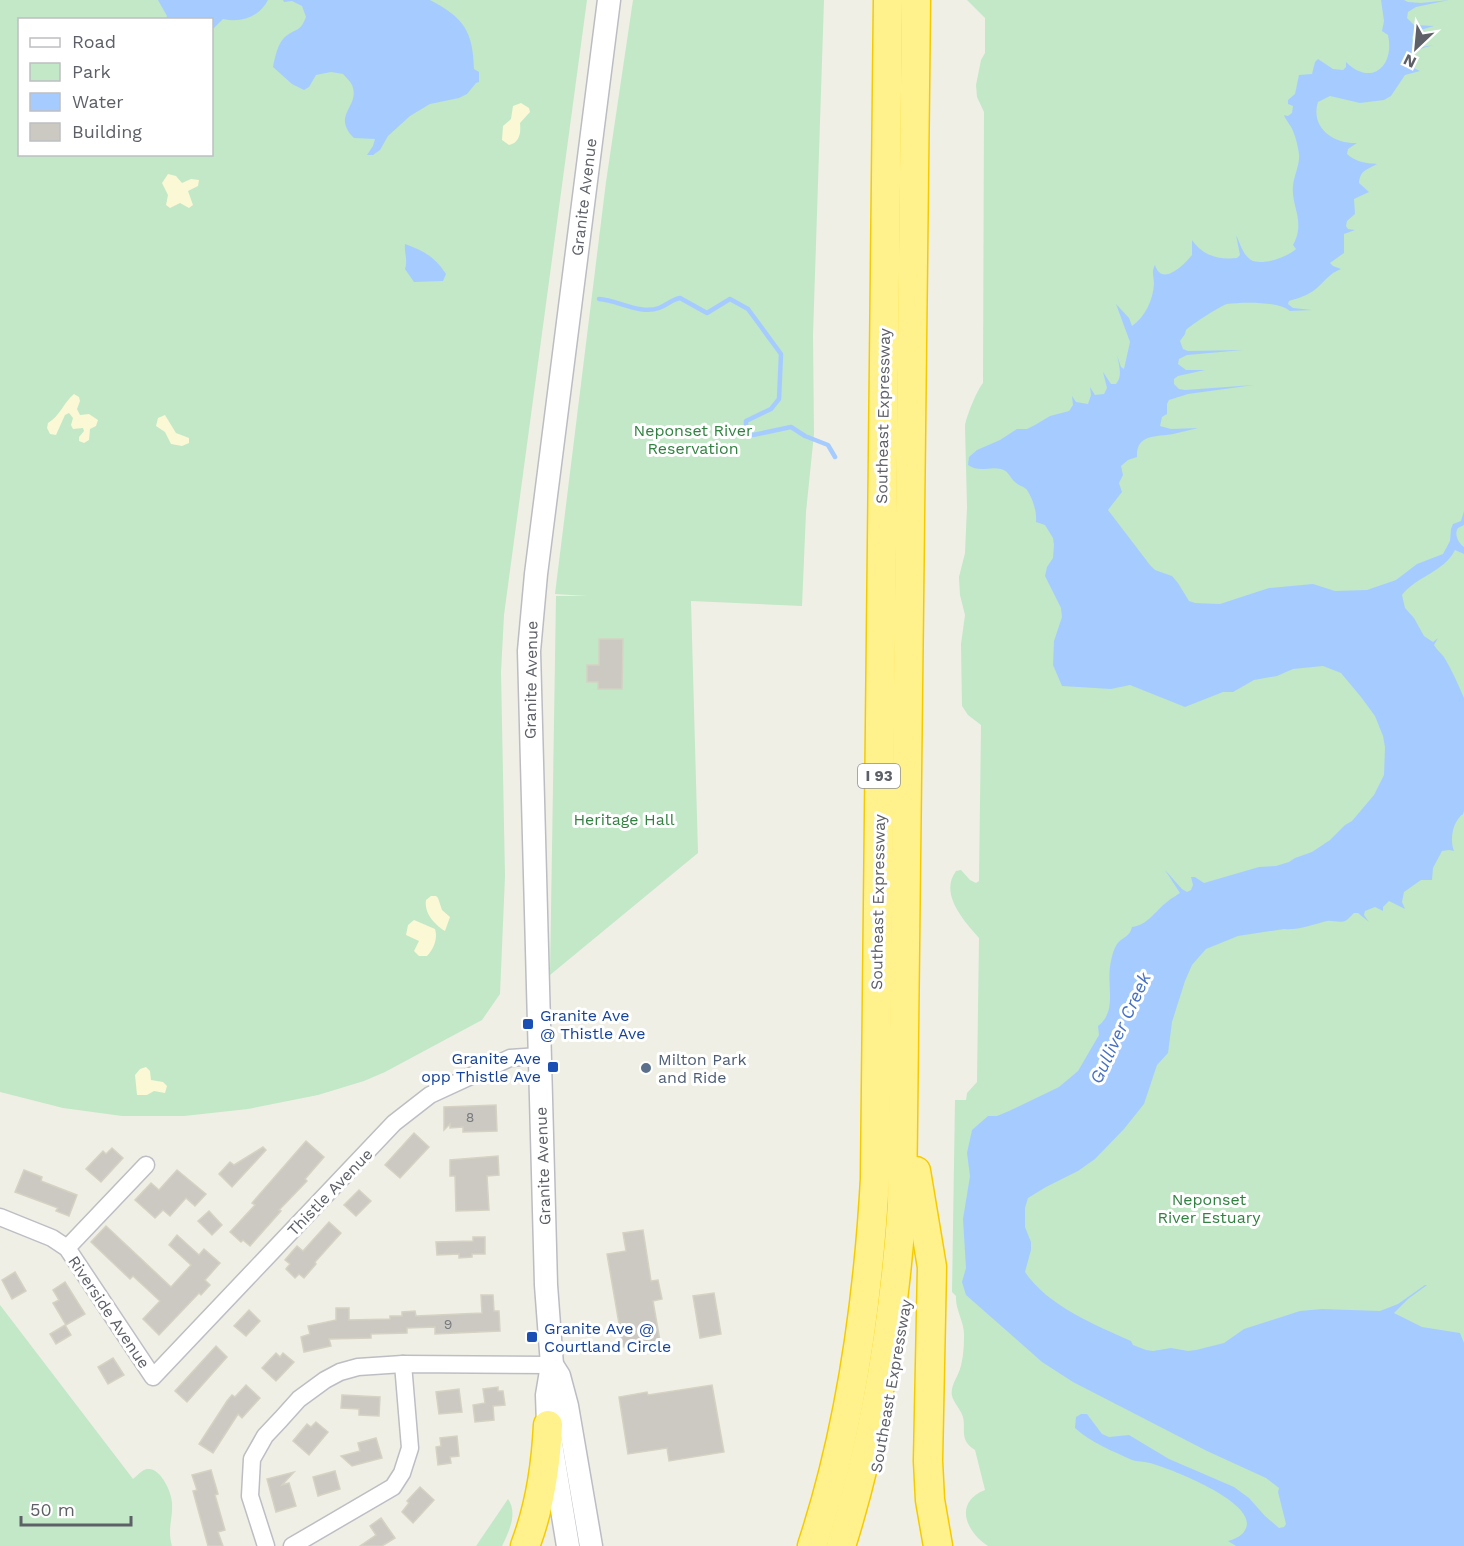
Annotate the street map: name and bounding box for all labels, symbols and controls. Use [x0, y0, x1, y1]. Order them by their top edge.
legend [18, 18, 213, 156]
north arrow [1386, 18, 1446, 78]
text: Road [72, 31, 116, 52]
text: N [1400, 50, 1419, 72]
text: Park [72, 61, 111, 82]
text: Water [72, 91, 124, 112]
text: Building [72, 121, 142, 142]
street label: Granite Avenue [567, 137, 601, 257]
street label: Southeast Expressway [872, 327, 894, 504]
park label: Neponset River Reservation [634, 421, 753, 458]
street label: Granite Avenue [520, 621, 542, 739]
road number: I 93 [858, 764, 900, 788]
park label: Heritage Hall [573, 810, 675, 829]
street label: Southeast Expressway [867, 813, 889, 990]
water label: Gulliver Creek [1085, 968, 1155, 1087]
place label: Granite Ave @ Thistle Ave [540, 1006, 646, 1043]
marker: Granite Ave @ Thistle Ave [521, 1017, 535, 1031]
place label: Granite Ave opp Thistle Ave [421, 1049, 541, 1086]
place label: Milton Park and Ride [658, 1050, 747, 1087]
marker: Granite Ave opp Thistle Ave [546, 1060, 560, 1074]
marker: Milton Park and Ride [639, 1061, 653, 1075]
street label: Granite Avenue [531, 1106, 555, 1226]
house number: 8 [466, 1109, 474, 1125]
street label: Thistle Avenue [284, 1144, 376, 1240]
park label: Neponset River Estuary [1157, 1190, 1261, 1227]
street label: Riverside Avenue [64, 1252, 154, 1372]
street label: Southeast Expressway [866, 1297, 916, 1474]
house number: 9 [444, 1316, 452, 1332]
place label: Granite Ave @ Courtland Circle [544, 1319, 671, 1356]
marker: Granite Ave @ Courtland Circle [525, 1330, 539, 1344]
scale bar [21, 1489, 130, 1527]
text: 50 m [30, 1499, 75, 1520]

